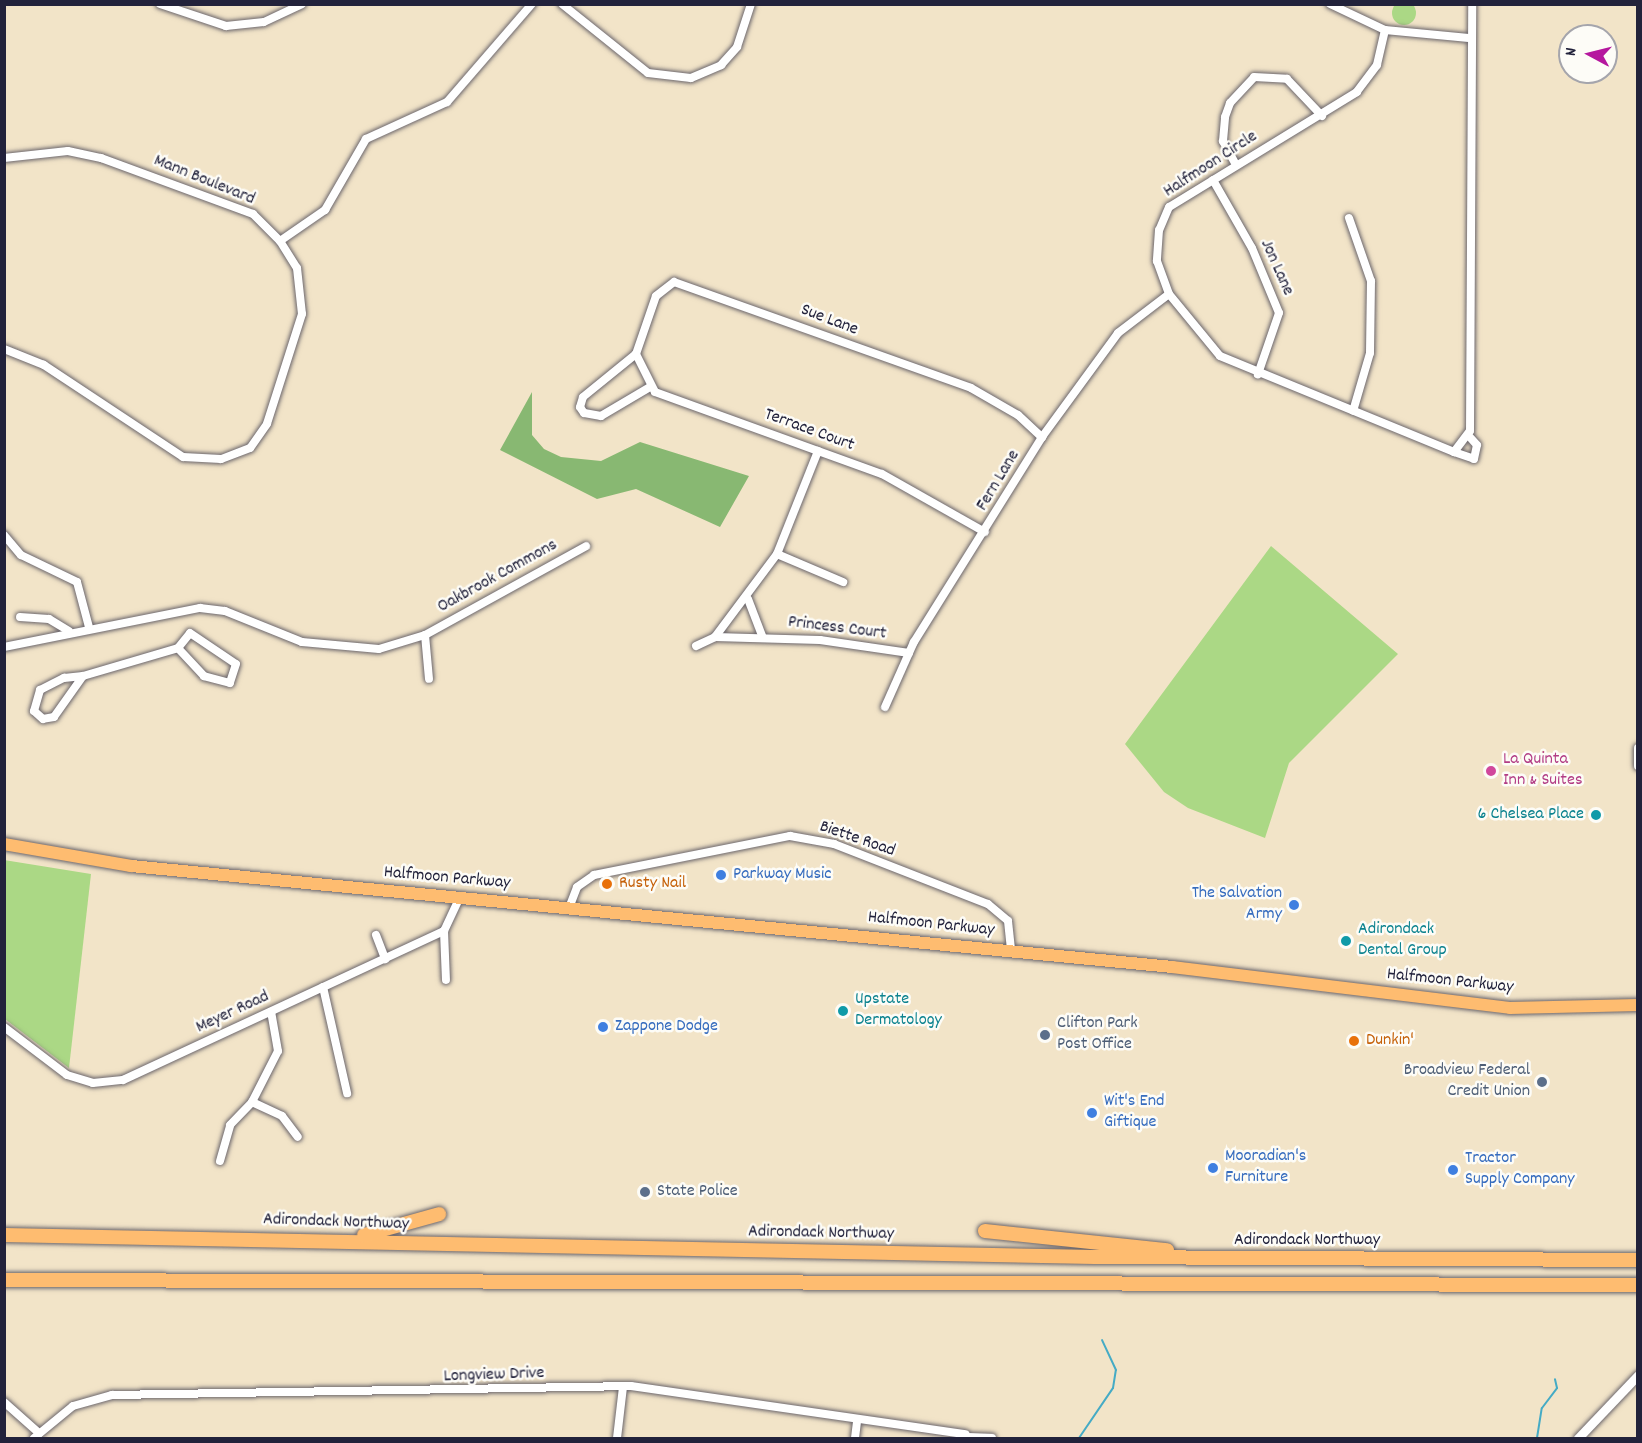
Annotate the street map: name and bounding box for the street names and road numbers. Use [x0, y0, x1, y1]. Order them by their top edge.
street label: Halfmoon Circle [1160, 127, 1262, 203]
street label: Mann Boulevard [150, 151, 258, 211]
street label: Jon Lane [1254, 237, 1298, 299]
street label: Sue Lane [797, 300, 861, 342]
street label: Terrace Court [761, 405, 857, 457]
street label: Fern Lane [972, 447, 1026, 515]
street label: Oakbrook Commons [434, 535, 562, 619]
street label: Princess Court [787, 612, 887, 646]
street label: Biette Road [816, 817, 898, 863]
street label: Halfmoon Parkway [383, 863, 511, 895]
street label: Halfmoon Parkway [867, 908, 995, 942]
street label: Halfmoon Parkway [1386, 965, 1514, 999]
street label: Meyer Road [193, 987, 273, 1039]
street label: Adirondack Northway [263, 1210, 409, 1236]
street label: Adirondack Northway [748, 1222, 894, 1246]
street label: Adirondack Northway [1234, 1230, 1380, 1252]
street label: Longview Drive [443, 1363, 545, 1389]

